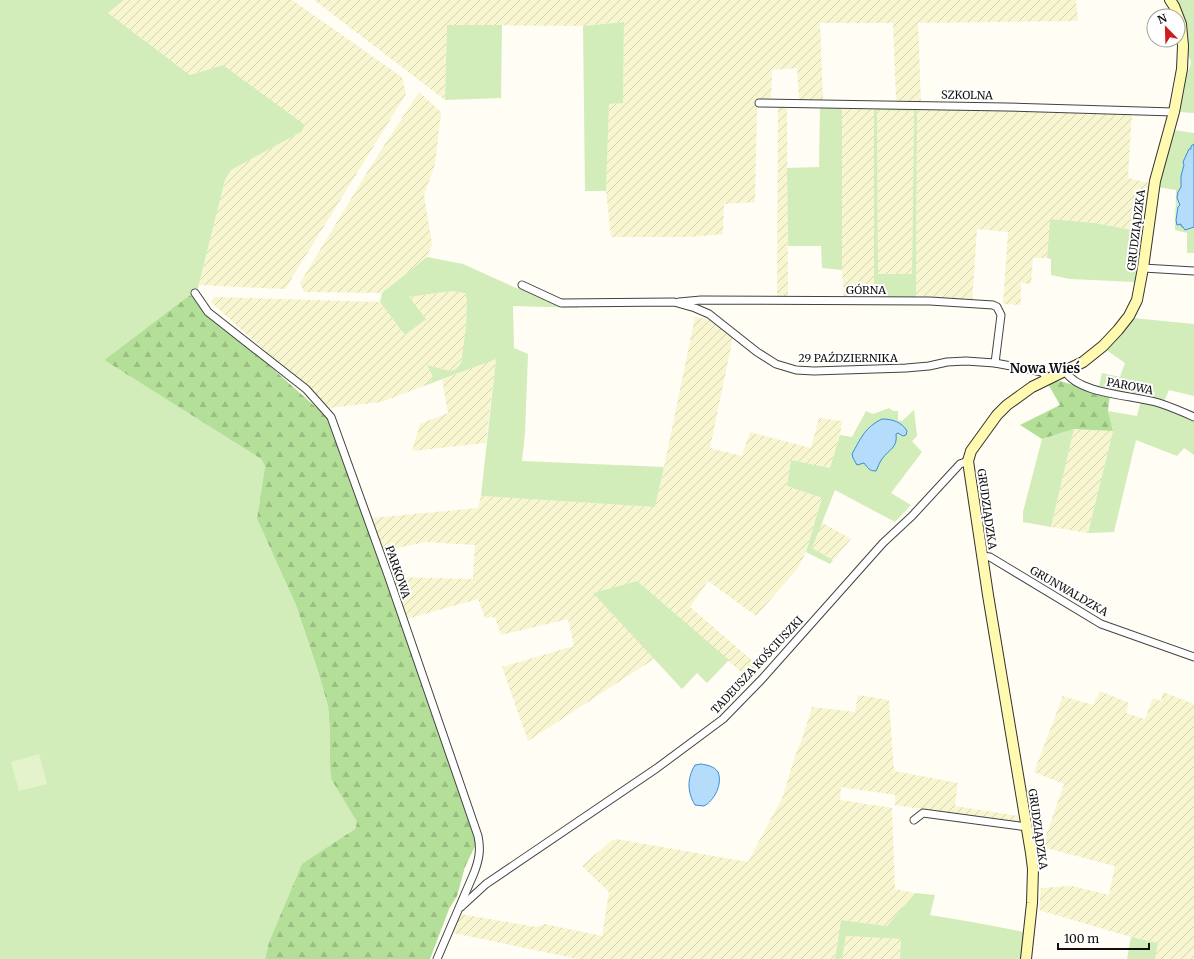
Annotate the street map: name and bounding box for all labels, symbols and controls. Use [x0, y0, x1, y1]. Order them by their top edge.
north arrow [1146, 8, 1186, 48]
text: N [1155, 11, 1169, 27]
street label: SZKOLNA [941, 88, 993, 102]
street label: GRUDZIĄDZKA [1124, 188, 1148, 271]
street label: GÓRNA [846, 283, 886, 297]
street label: 29 PAŹDZIERNIKA [798, 351, 898, 365]
district label: Nowa Wieś [1010, 360, 1081, 377]
street label: PAROWA [1106, 375, 1155, 397]
street label: GRUDZIĄDZKA [974, 468, 1000, 551]
street label: PARKOWA [382, 544, 414, 600]
street label: GRUNWALDZKA [1027, 563, 1111, 619]
street label: TADEUSZA KOŚCIUSZKI [708, 613, 806, 717]
street label: GRUDZIĄDZKA [1025, 788, 1051, 871]
scale bar [1058, 925, 1149, 951]
text: 100 m [1064, 931, 1099, 946]

